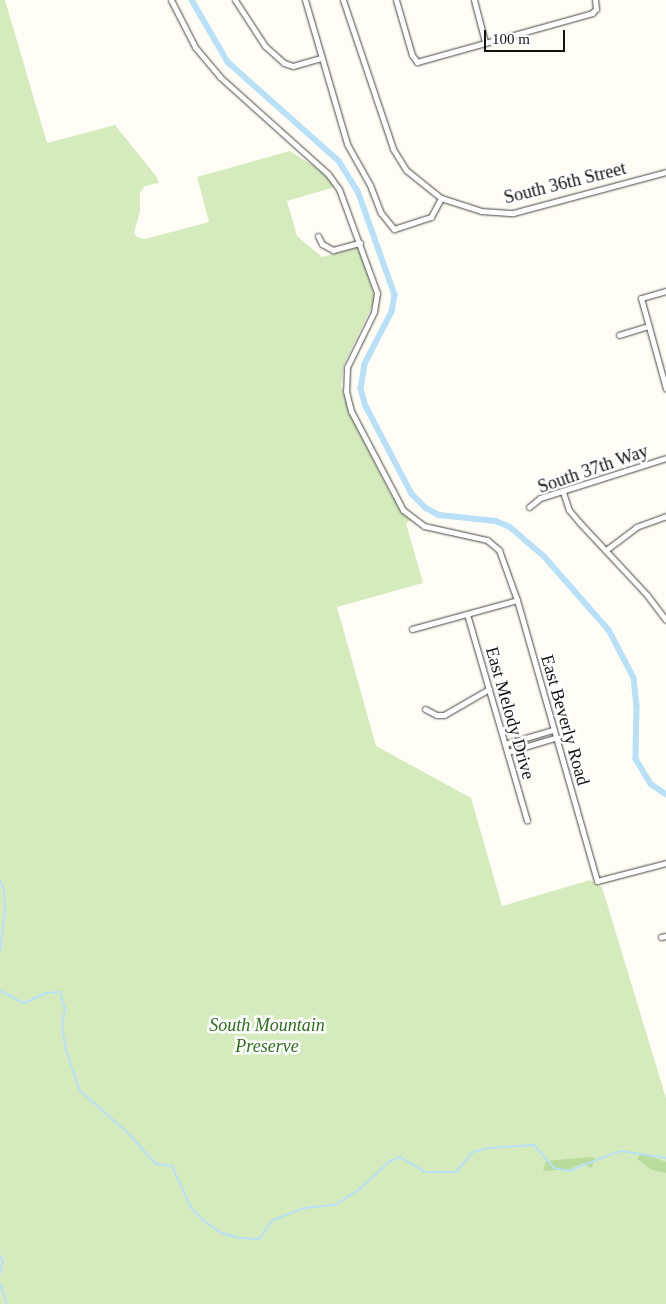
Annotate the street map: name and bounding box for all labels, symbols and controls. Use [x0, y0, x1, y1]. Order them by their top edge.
scale bar [486, 20, 567, 52]
text: 100 m [492, 31, 530, 47]
street label: South 36th Street [502, 157, 628, 209]
street label: South 37th Way [535, 440, 651, 498]
street label: East Melody Drive [481, 644, 539, 782]
street label: East Beverly Road [536, 652, 594, 788]
park label: South Mountain Preserve [209, 1015, 325, 1058]

